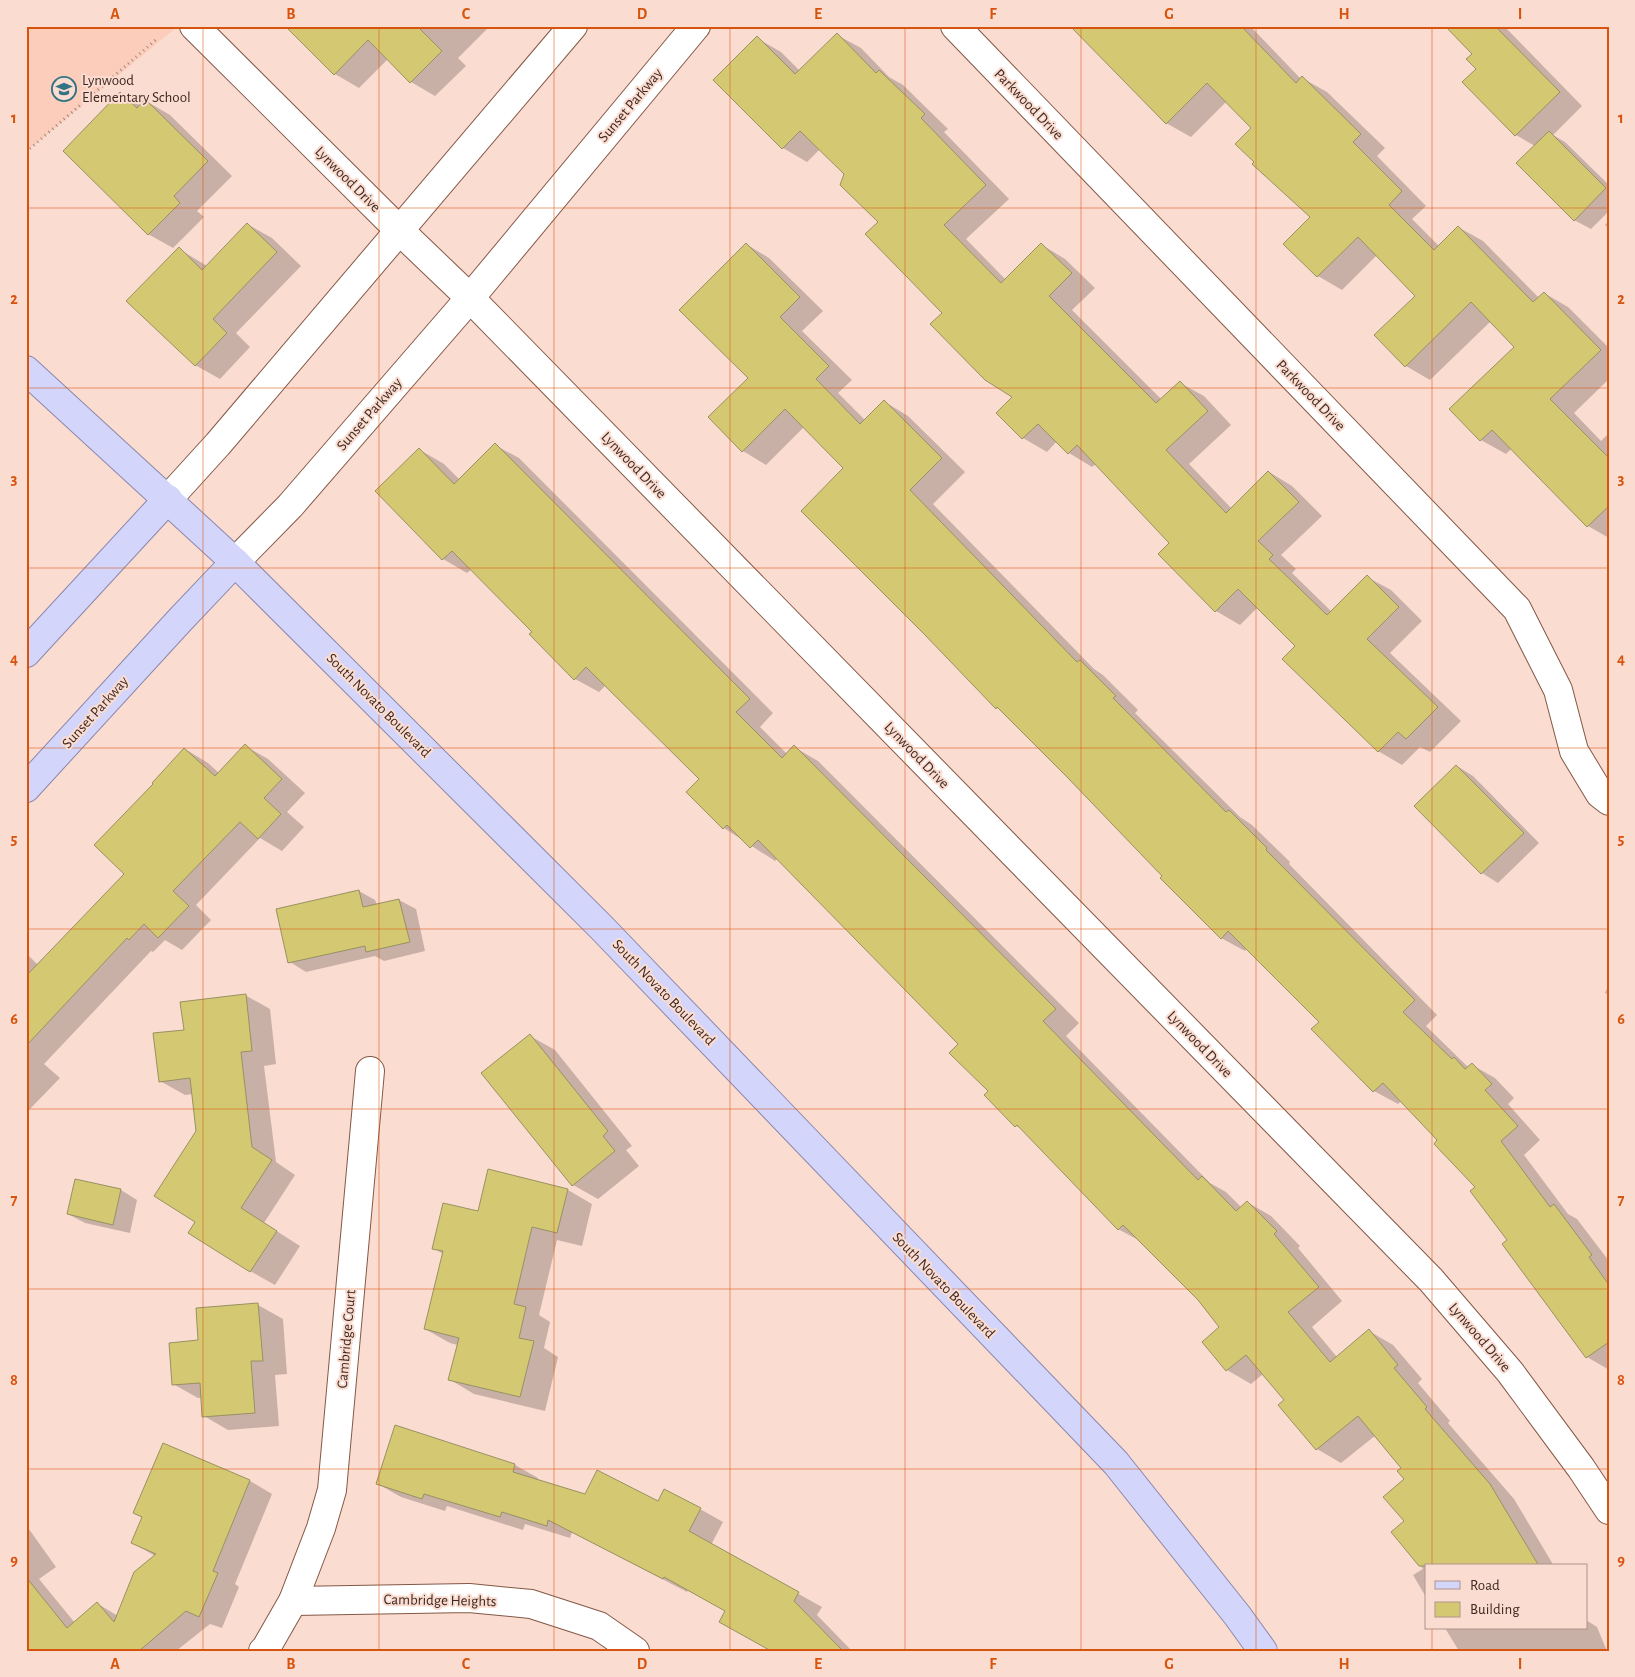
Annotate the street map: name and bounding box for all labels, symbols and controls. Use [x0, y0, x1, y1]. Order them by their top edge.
text: A [110, 6, 120, 22]
text: B [286, 6, 296, 22]
text: C [462, 6, 471, 22]
text: D [637, 6, 648, 22]
text: E [814, 6, 822, 22]
text: F [989, 6, 997, 22]
text: G [1164, 6, 1174, 22]
text: H [1338, 6, 1350, 22]
text: I [1518, 6, 1522, 22]
street label: Sunset Parkway [595, 65, 666, 145]
street label: Parkwood Drive [991, 66, 1066, 143]
place label: Lynwood Elementary School [82, 73, 191, 105]
school or university icon: Lynwood Elementary School [51, 76, 77, 102]
text: 1 [11, 110, 17, 126]
text: 1 [1618, 110, 1624, 126]
street label: Lynwood Drive [312, 144, 383, 215]
text: 2 [10, 291, 18, 307]
text: 2 [1617, 291, 1625, 307]
street label: Parkwood Drive [1273, 357, 1348, 434]
street label: Sunset Parkway [334, 375, 405, 454]
street label: Lynwood Drive [598, 429, 669, 501]
text: 3 [11, 471, 18, 487]
text: 3 [1618, 471, 1625, 487]
street label: South Novato Boulevard [324, 650, 434, 760]
text: 4 [10, 651, 18, 667]
text: 4 [1617, 651, 1625, 667]
street label: Sunset Parkway [59, 673, 132, 751]
street label: Lynwood Drive [881, 719, 952, 791]
text: 5 [11, 831, 18, 847]
text: 5 [1618, 831, 1625, 847]
street label: South Novato Boulevard [609, 937, 718, 1048]
street label: Lynwood Drive [1164, 1008, 1235, 1080]
text: 6 [10, 1011, 18, 1027]
text: 6 [1617, 1011, 1625, 1027]
text: 7 [11, 1192, 18, 1208]
text: 7 [1618, 1192, 1625, 1208]
street label: South Novato Boulevard [889, 1230, 998, 1341]
street label: Cambridge Court [335, 1289, 358, 1389]
street label: Lynwood Drive [1446, 1300, 1513, 1375]
text: 8 [10, 1372, 18, 1388]
text: 8 [1617, 1372, 1625, 1388]
text: 9 [10, 1552, 18, 1568]
text: 9 [1617, 1552, 1625, 1568]
legend [1425, 1564, 1588, 1630]
text: Road [1470, 1578, 1500, 1593]
street label: Cambridge Heights [383, 1592, 497, 1609]
text: Building [1470, 1602, 1520, 1617]
text: A [110, 1656, 120, 1672]
text: B [286, 1656, 296, 1672]
text: C [462, 1656, 471, 1672]
text: D [637, 1656, 648, 1672]
text: E [814, 1656, 822, 1672]
text: F [989, 1656, 997, 1672]
text: G [1164, 1656, 1174, 1672]
text: H [1338, 1656, 1350, 1672]
text: I [1518, 1656, 1522, 1672]

